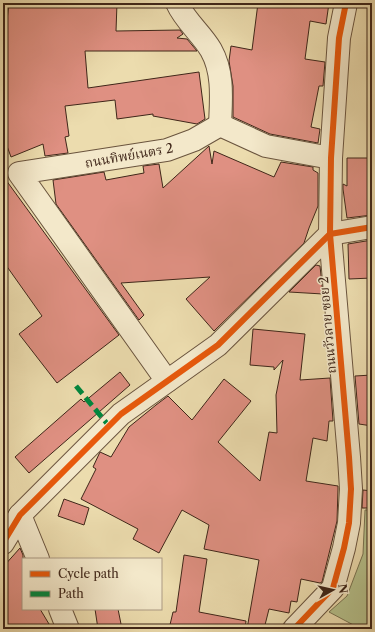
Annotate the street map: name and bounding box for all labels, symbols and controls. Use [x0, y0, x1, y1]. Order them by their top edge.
street label: ถนนทิพย์เนตร 2 [84, 139, 174, 171]
street label: ถนนวัวลาย ซอย 2 [315, 276, 339, 374]
legend [22, 558, 162, 610]
text: Cycle path [58, 566, 119, 581]
north arrow [313, 570, 353, 610]
text: N [335, 583, 351, 595]
text: Path [58, 586, 84, 601]

